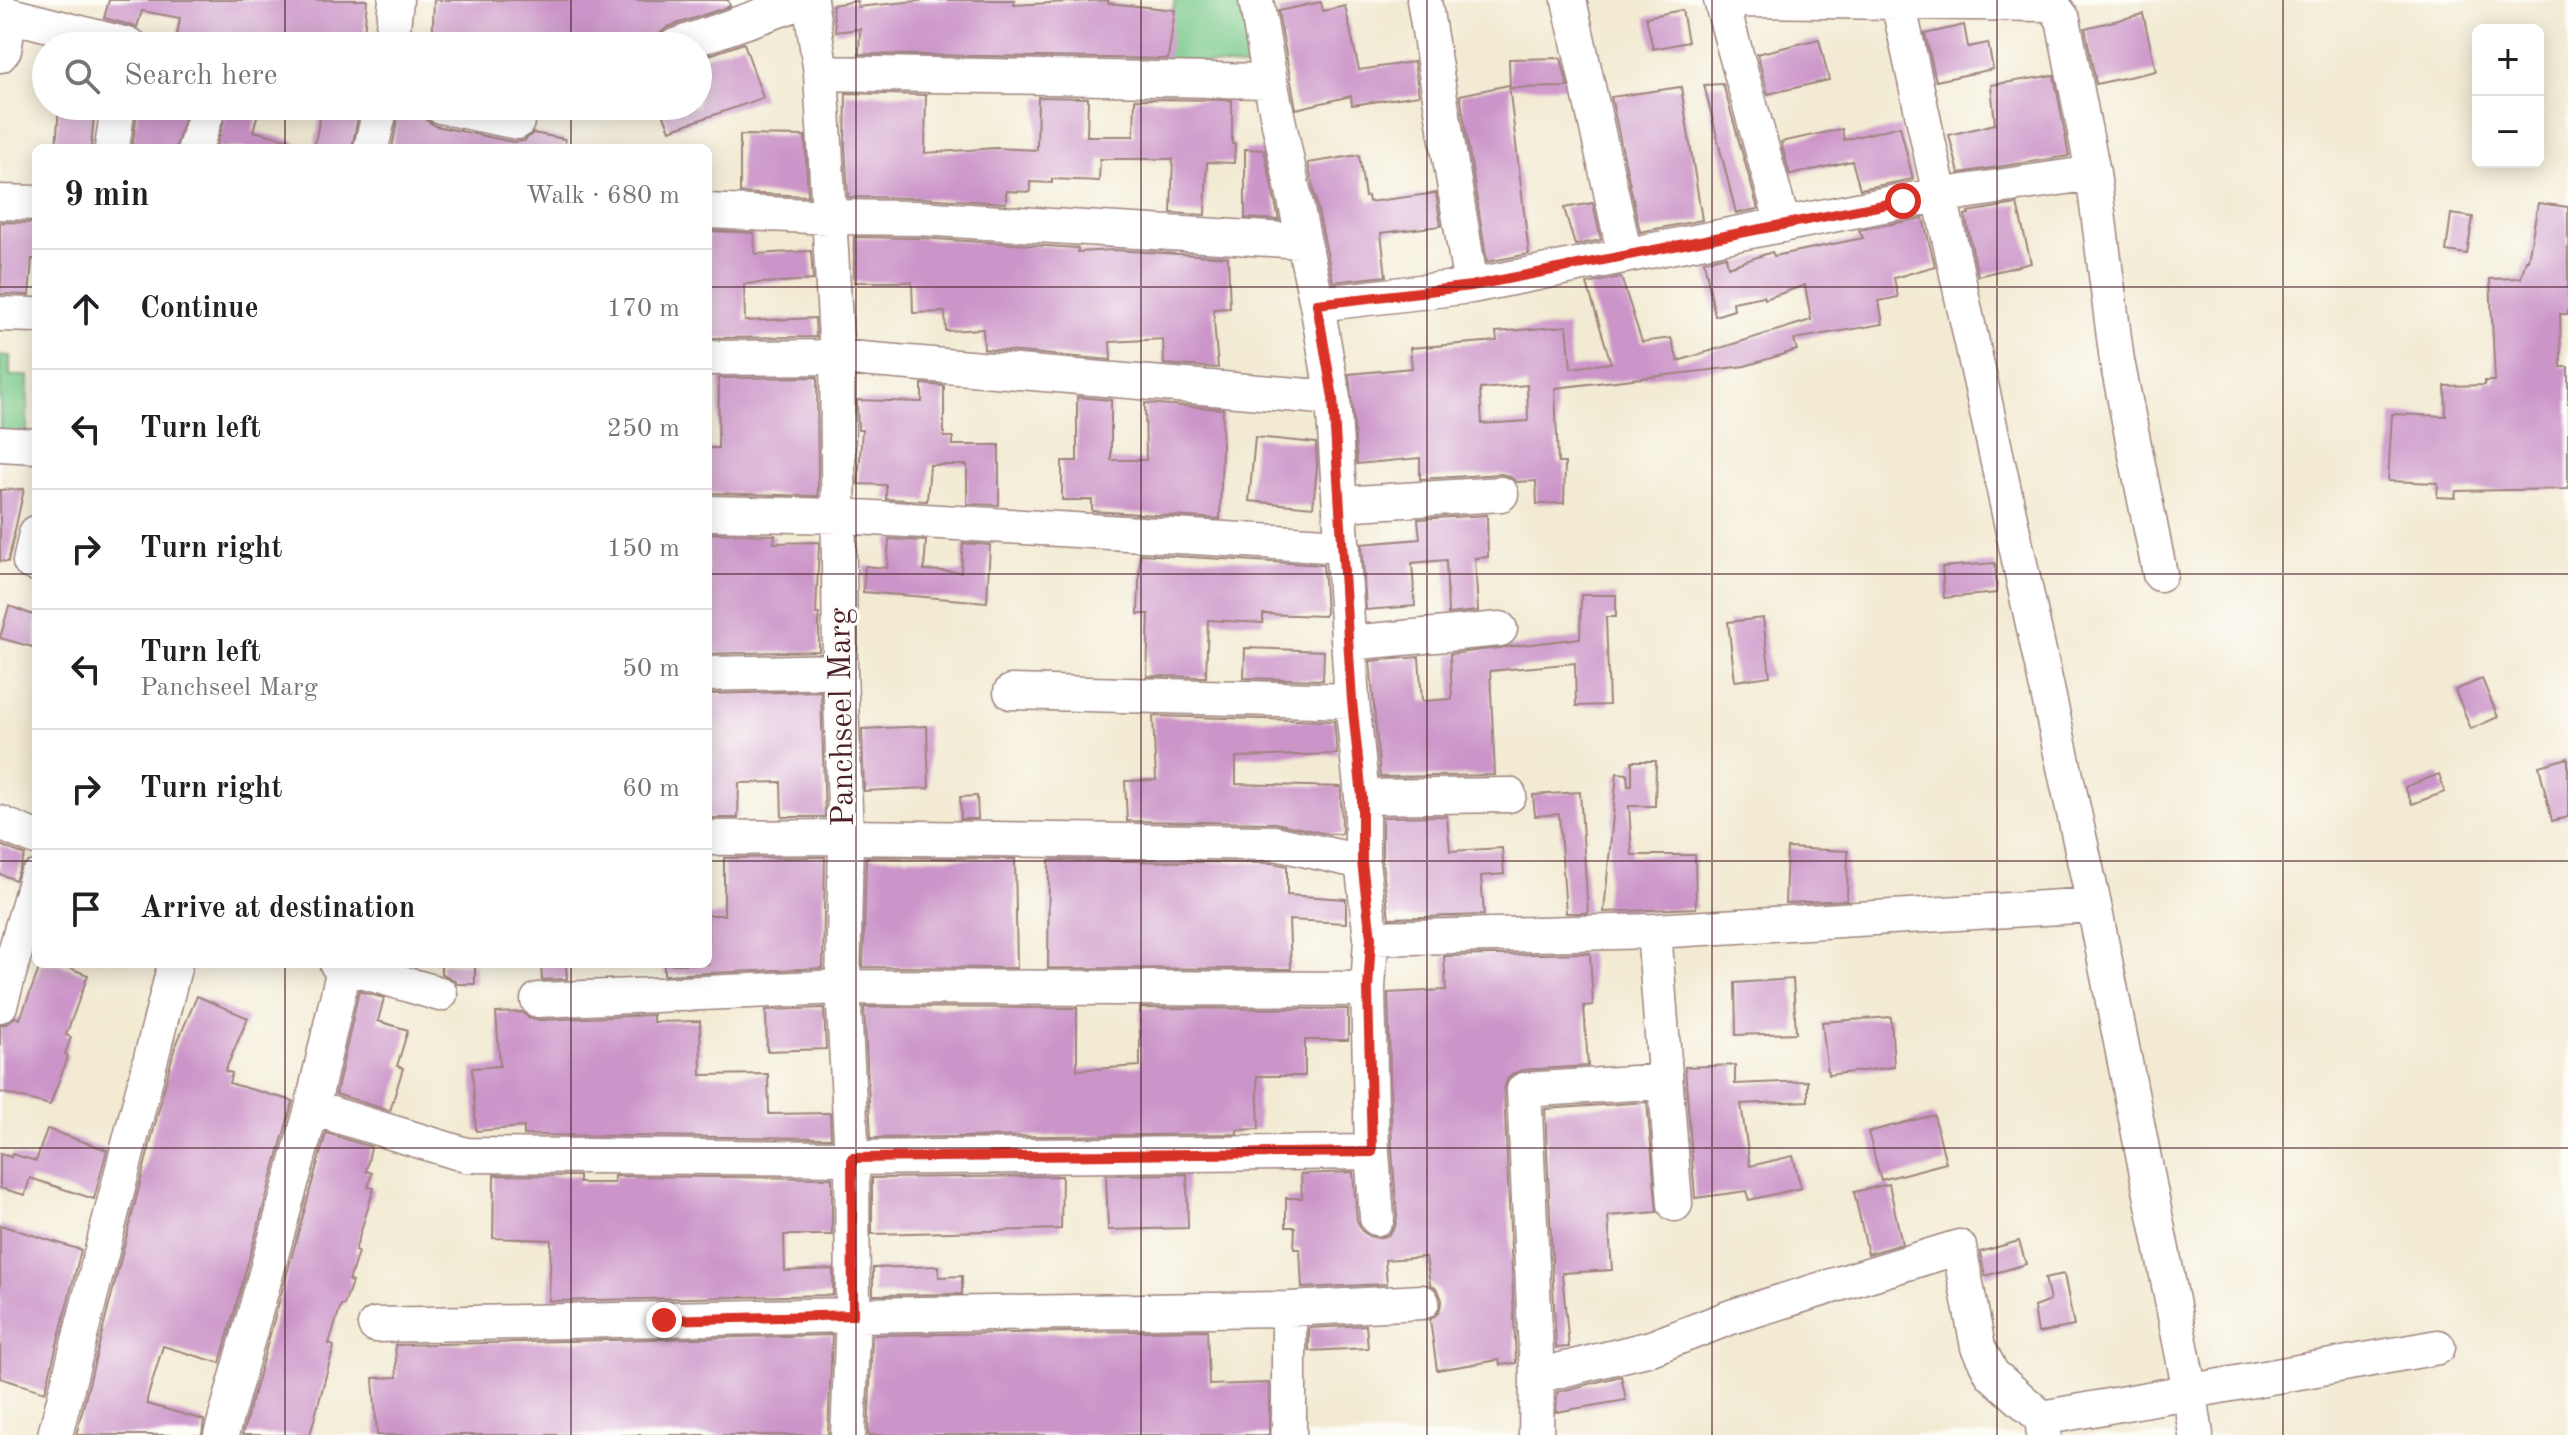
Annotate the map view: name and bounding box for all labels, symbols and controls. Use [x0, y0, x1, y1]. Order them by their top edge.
map controls [2472, 24, 2544, 168]
button: + [2472, 24, 2544, 96]
search box [32, 32, 712, 120]
icon: search [60, 54, 104, 98]
text: Search here [124, 61, 278, 91]
button: − [2472, 96, 2544, 168]
text: 9 min [64, 179, 149, 213]
text: Walk · 680 m [526, 183, 680, 209]
route start [1885, 183, 1921, 219]
icon: ahead [64, 287, 108, 331]
text: Continue [140, 294, 259, 324]
text: 170 m [607, 296, 680, 322]
icon: left [64, 407, 108, 451]
text: Turn left [140, 414, 261, 444]
text: 250 m [607, 416, 680, 442]
icon: right [64, 527, 108, 571]
text: Turn right [140, 534, 282, 564]
text: 150 m [607, 536, 680, 562]
street label: Panchseel Marg [825, 607, 861, 827]
text: Turn left [140, 638, 261, 668]
icon: left [64, 647, 108, 691]
text: 50 m [622, 656, 680, 682]
text: Panchseel Marg [140, 675, 318, 701]
icon: right [64, 767, 108, 811]
text: Turn right [140, 774, 282, 804]
text: 60 m [622, 776, 680, 802]
icon: arrive [64, 887, 108, 931]
text: Arrive at destination [140, 894, 415, 924]
route end [646, 1302, 682, 1338]

